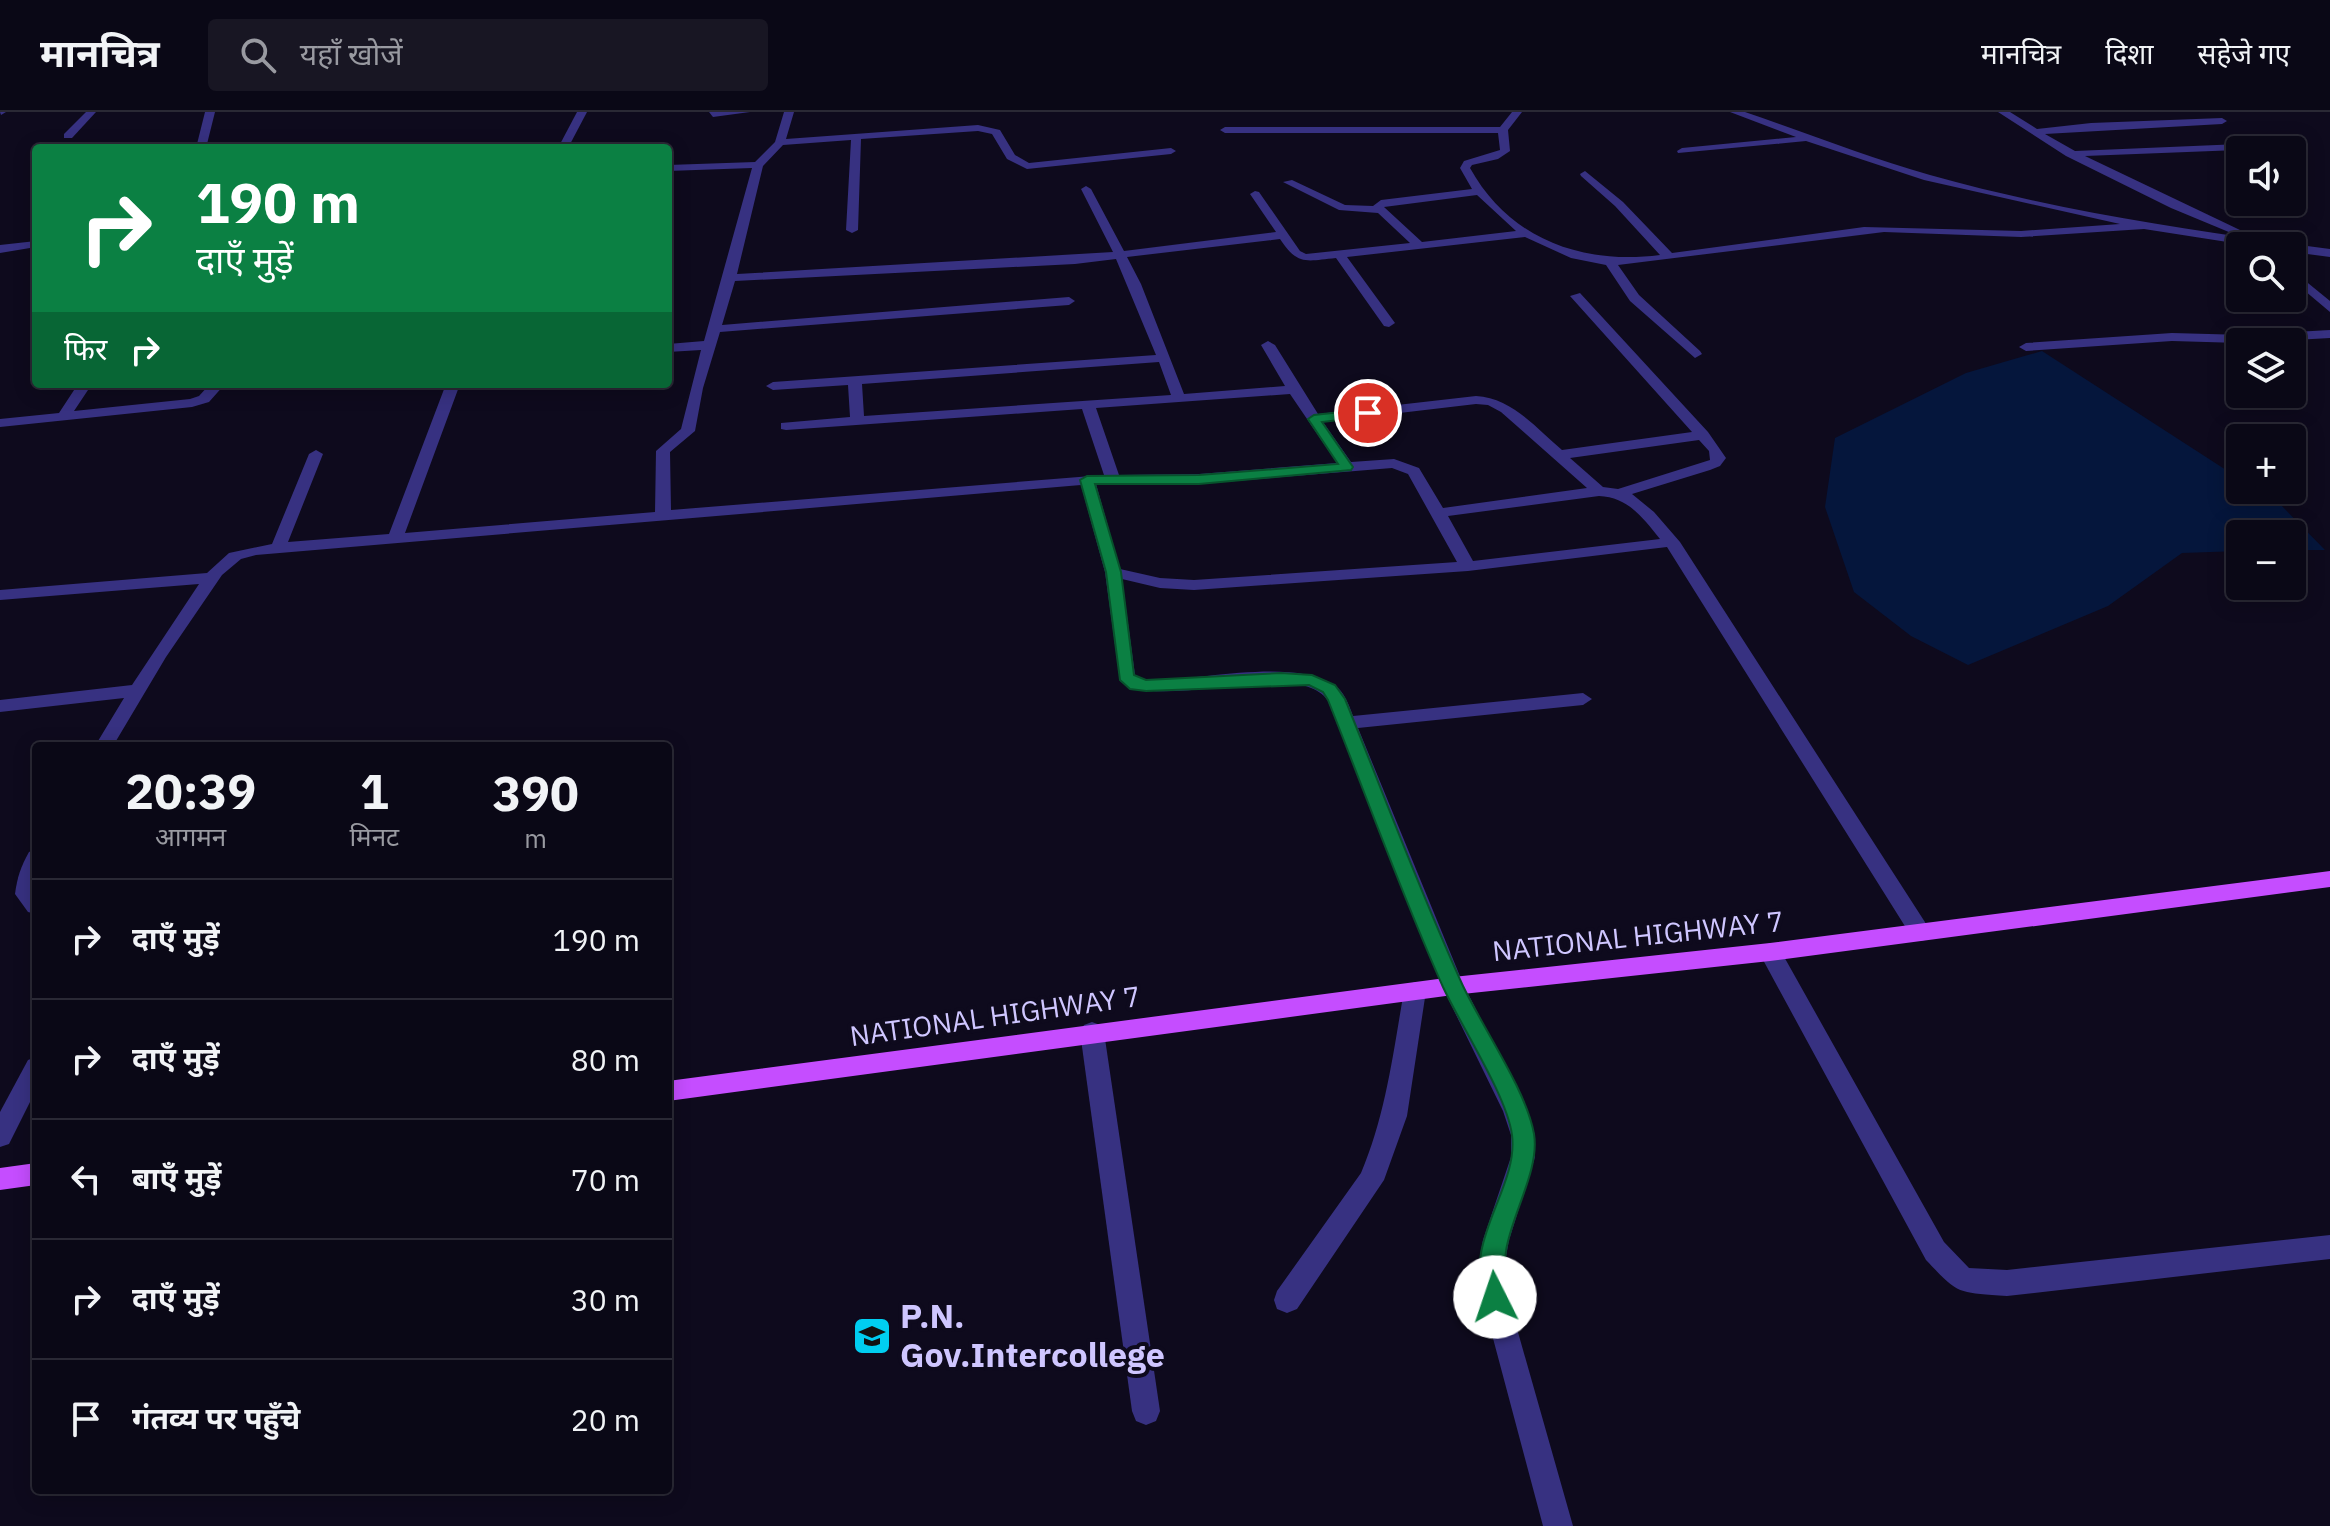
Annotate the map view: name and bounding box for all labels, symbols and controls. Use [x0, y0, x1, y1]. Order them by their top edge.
search box [208, 19, 768, 91]
text: मानचित्र [40, 28, 160, 77]
icon: search [236, 33, 280, 77]
text: यहाँ खोजें [300, 34, 403, 73]
text: मानचित्र [1981, 35, 2061, 72]
text: दिशा [2105, 35, 2154, 72]
text: सहेजे गए [2198, 35, 2290, 72]
map controls [2226, 136, 2306, 600]
button: sound [2226, 136, 2306, 216]
text: 190 m [196, 166, 360, 238]
icon: right [64, 176, 168, 280]
button: search [2226, 232, 2306, 312]
text: दाएँ मुड़ें [196, 236, 294, 283]
icon: right [123, 328, 167, 372]
button: layers [2226, 328, 2306, 408]
text: फिर [64, 329, 107, 368]
pin [1334, 379, 1402, 447]
icon: arrive [1346, 391, 1390, 435]
button: + [2226, 424, 2306, 504]
button: − [2226, 520, 2306, 600]
text: 20:39 [125, 760, 256, 822]
text: 1 [360, 760, 389, 822]
text: 390 [492, 762, 579, 824]
text: आगमन [155, 819, 226, 853]
text: मिनट [349, 819, 399, 853]
text: m [524, 821, 547, 855]
street label: NATIONAL HIGHWAY 7 [1490, 902, 1785, 969]
icon: right [64, 917, 108, 961]
text: दाएँ मुड़ें [132, 918, 220, 957]
text: 190 m [553, 920, 640, 959]
street label: NATIONAL HIGHWAY 7 [847, 977, 1142, 1054]
icon: right [64, 1037, 108, 1081]
text: दाएँ मुड़ें [132, 1038, 220, 1077]
text: 80 m [571, 1040, 640, 1079]
icon: left [64, 1157, 108, 1201]
text: बाएँ मुड़ें [132, 1158, 221, 1197]
text: 70 m [571, 1160, 640, 1199]
position arrow [1453, 1255, 1537, 1339]
icon: right [64, 1277, 108, 1321]
text: दाएँ मुड़ें [132, 1278, 220, 1317]
text: 30 m [571, 1280, 640, 1319]
place label: P.N. Gov.Intercollege [900, 1293, 1165, 1376]
school or university icon: P.N. Gov.Intercollege [851, 1315, 893, 1357]
icon: arrive [64, 1397, 108, 1441]
text: गंतव्य पर पहुँचे [132, 1398, 300, 1437]
text: 20 m [571, 1400, 640, 1439]

